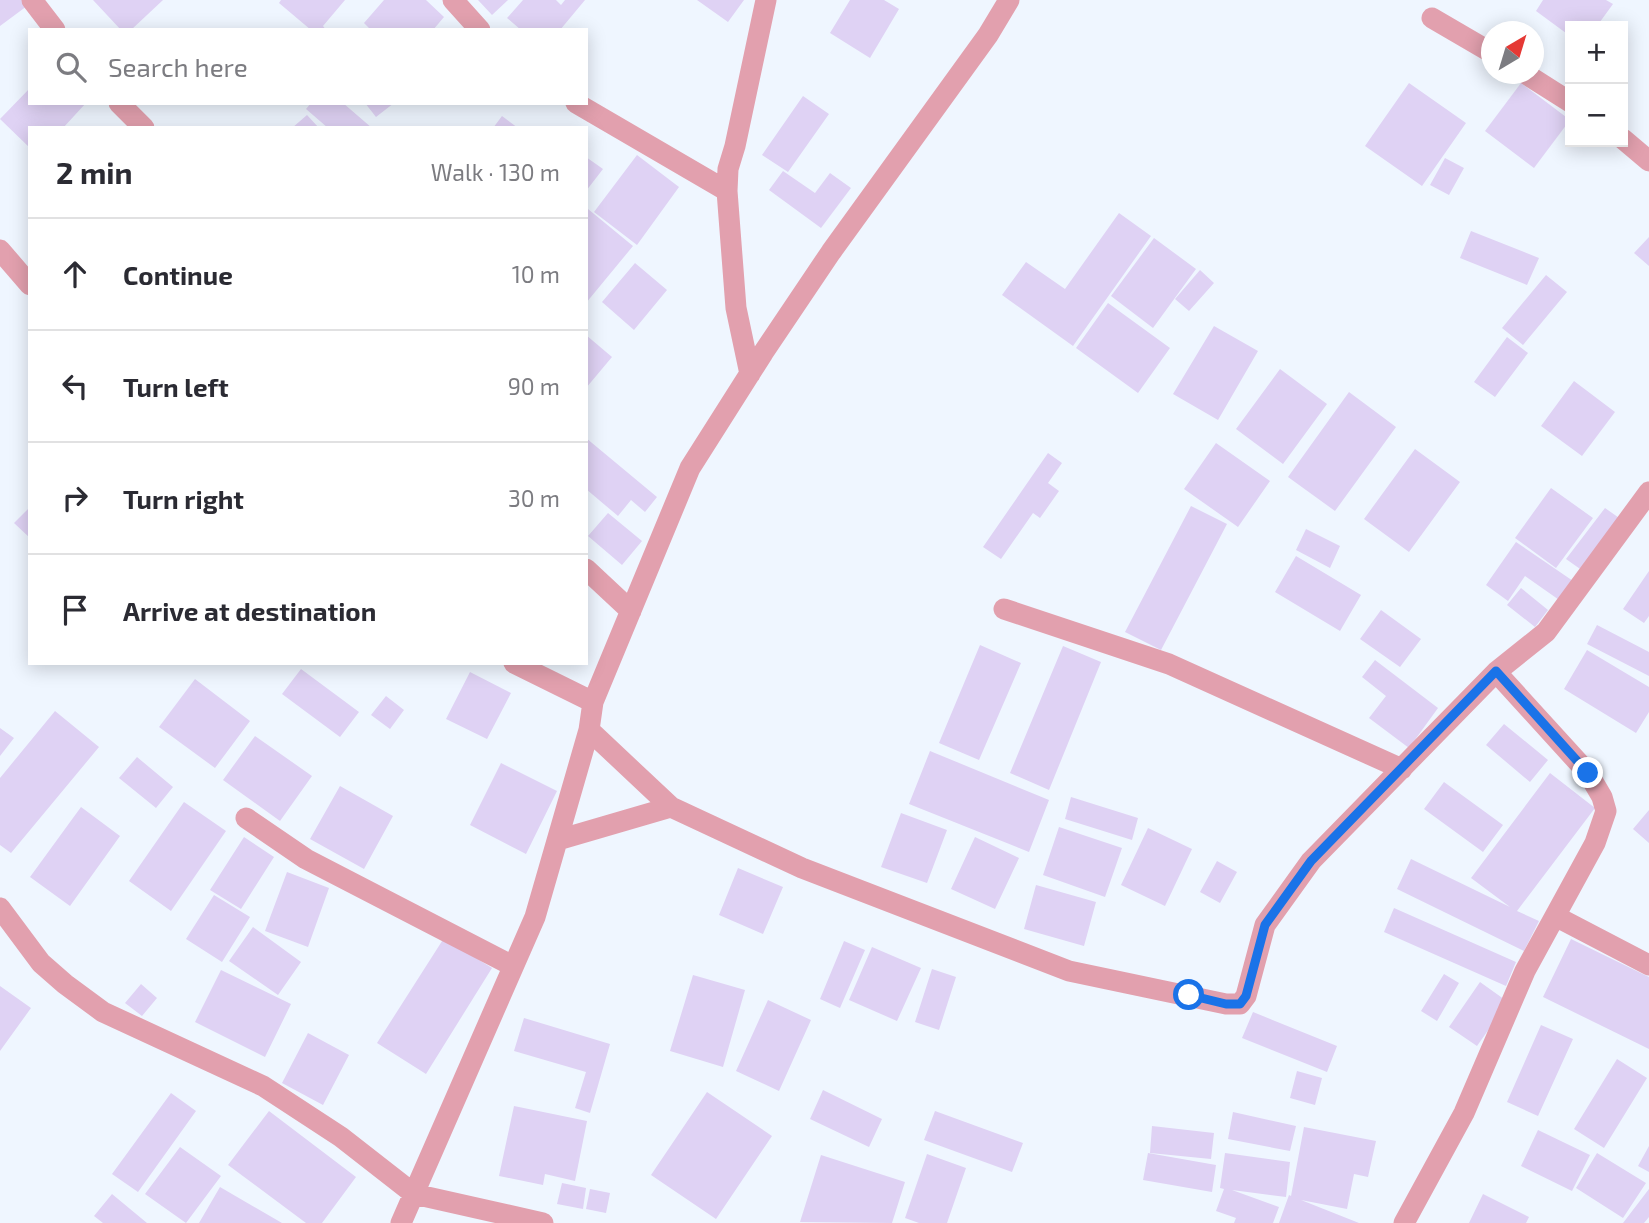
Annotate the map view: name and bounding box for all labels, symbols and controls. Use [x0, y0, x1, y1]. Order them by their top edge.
north arrow [1481, 21, 1544, 84]
map controls [1565, 21, 1628, 147]
button: + [1565, 21, 1628, 84]
search box [28, 28, 588, 105]
icon: search [52, 48, 90, 86]
text: Search here [108, 51, 248, 82]
button: − [1565, 84, 1628, 147]
text: 2 min [56, 154, 133, 190]
text: Walk · 130 m [431, 158, 560, 186]
icon: ahead [56, 255, 94, 293]
text: Continue [123, 259, 233, 290]
text: 10 m [512, 260, 560, 288]
icon: left [56, 367, 94, 405]
text: Turn left [123, 371, 229, 402]
text: 90 m [508, 372, 560, 400]
icon: right [56, 479, 94, 517]
text: Turn right [123, 483, 244, 514]
text: 30 m [508, 484, 560, 512]
icon: arrive [56, 591, 94, 629]
text: Arrive at destination [123, 595, 376, 626]
route end [1572, 757, 1603, 788]
route start [1173, 979, 1204, 1010]

